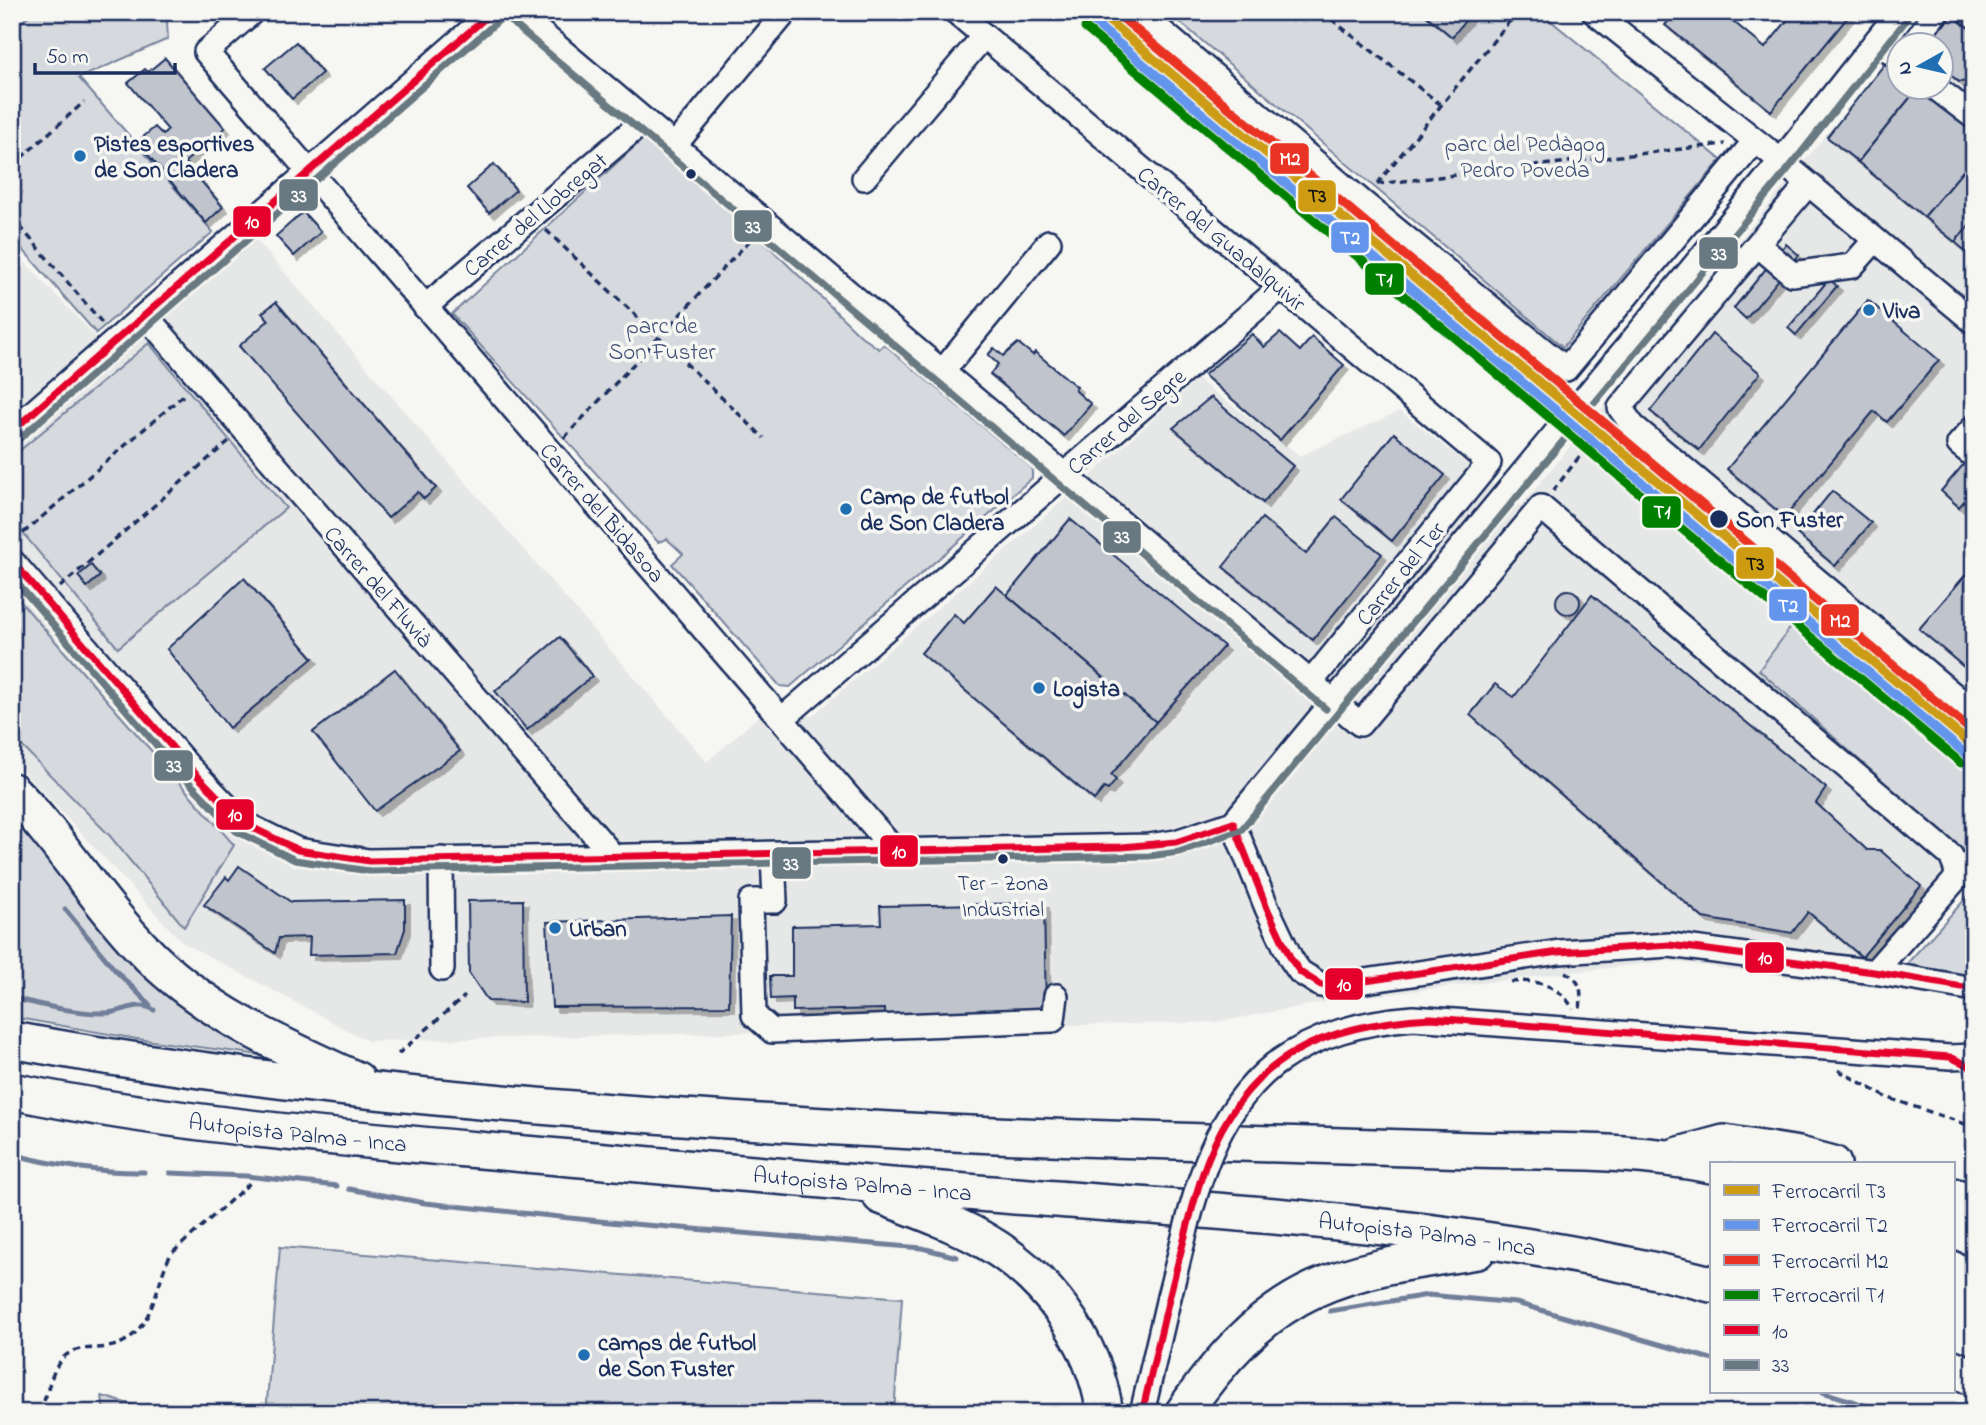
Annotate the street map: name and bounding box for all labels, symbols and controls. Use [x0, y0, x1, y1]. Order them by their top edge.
scale bar [35, 32, 175, 76]
north arrow [1884, 32, 1954, 102]
text: 50 m [46, 43, 89, 73]
text: N [1891, 60, 1920, 76]
place label: Pistes esportives de Son Cladera [94, 129, 255, 188]
park label: parc del Pedàgog Pedro Poveda [1445, 129, 1605, 188]
line badge: M2 [1269, 142, 1310, 175]
street label: Carrer del Llobregat [457, 146, 617, 287]
text: M2 [1280, 147, 1301, 174]
marker: Pistes esportives de Son Cladera [72, 148, 88, 164]
street label: Carrer del Guadalquivir [1129, 159, 1313, 321]
unlabelled marker [684, 167, 698, 181]
line badge: 33 [278, 178, 319, 212]
line badge: T3 [1297, 179, 1337, 213]
text: 33 [290, 184, 307, 211]
text: T3 [1308, 184, 1327, 211]
line badge: 10 [232, 205, 272, 238]
line badge: 33 [733, 209, 773, 243]
text: 10 [245, 210, 260, 237]
text: 33 [744, 215, 761, 242]
line badge: T2 [1330, 221, 1370, 254]
text: T2 [1340, 226, 1361, 253]
line badge: 33 [1698, 236, 1739, 270]
text: 33 [1710, 242, 1727, 269]
line badge: T1 [1364, 262, 1405, 296]
text: T1 [1376, 268, 1392, 295]
place label: Viva [1882, 296, 1920, 329]
marker: Viva [1861, 302, 1877, 318]
park label: parc de Son Fuster [608, 311, 716, 370]
street label: Carrer del Segre [1061, 361, 1196, 485]
street label: Carrer del Bidasoa [531, 436, 671, 591]
place label: Camp de futbol de Son Cladera [860, 482, 1009, 541]
line badge: T1 [1641, 495, 1682, 529]
text: T1 [1654, 500, 1670, 527]
marker: Camp de futbol de Son Cladera [838, 501, 854, 517]
place label: Son Fuster [1736, 505, 1844, 538]
marker: Son Fuster [1708, 508, 1730, 530]
street label: Carrer del Ter [1349, 515, 1455, 634]
street label: Carrer del Fluvià [315, 520, 440, 656]
line badge: 33 [1102, 520, 1142, 554]
text: 33 [1113, 525, 1130, 552]
line badge: T3 [1735, 546, 1775, 580]
text: T3 [1746, 552, 1765, 579]
line badge: T2 [1768, 588, 1808, 622]
text: T2 [1778, 594, 1799, 621]
line badge: M2 [1820, 603, 1860, 637]
text: M2 [1830, 609, 1851, 636]
place label: Logista [1053, 674, 1120, 709]
marker: Logista [1031, 680, 1047, 696]
line badge: 33 [153, 749, 194, 782]
text: 33 [165, 754, 182, 781]
line badge: 10 [215, 798, 255, 831]
text: 10 [228, 803, 243, 830]
line badge: 10 [879, 834, 919, 868]
text: 10 [892, 840, 907, 867]
line badge: 33 [771, 846, 812, 880]
text: 33 [782, 852, 799, 879]
marker: Ter - Zona Industrial [996, 852, 1010, 866]
place label: Ter - Zona Industrial [958, 870, 1048, 926]
place label: Urban [569, 914, 627, 947]
marker: Urban [547, 920, 563, 936]
line badge: 10 [1744, 941, 1785, 974]
text: 10 [1758, 946, 1773, 973]
line badge: 10 [1324, 967, 1364, 1001]
text: 10 [1337, 973, 1352, 1000]
street label: Autopista Palma - Inca [186, 1107, 408, 1163]
street label: Autopista Palma - Inca [752, 1160, 973, 1212]
legend [1710, 1162, 1954, 1394]
text: Ferrocarril T3 [1771, 1178, 1886, 1208]
street label: Autopista Palma - Inca [1317, 1206, 1538, 1267]
text: Ferrocarril T2 [1771, 1212, 1888, 1242]
text: Ferrocarril M2 [1771, 1248, 1888, 1278]
text: Ferrocarril T1 [1771, 1282, 1884, 1312]
text: 10 [1772, 1318, 1788, 1348]
place label: camps de futbol de Son Fuster [598, 1328, 756, 1387]
marker: camps de futbol de Son Fuster [576, 1347, 592, 1363]
text: 33 [1772, 1352, 1789, 1382]

